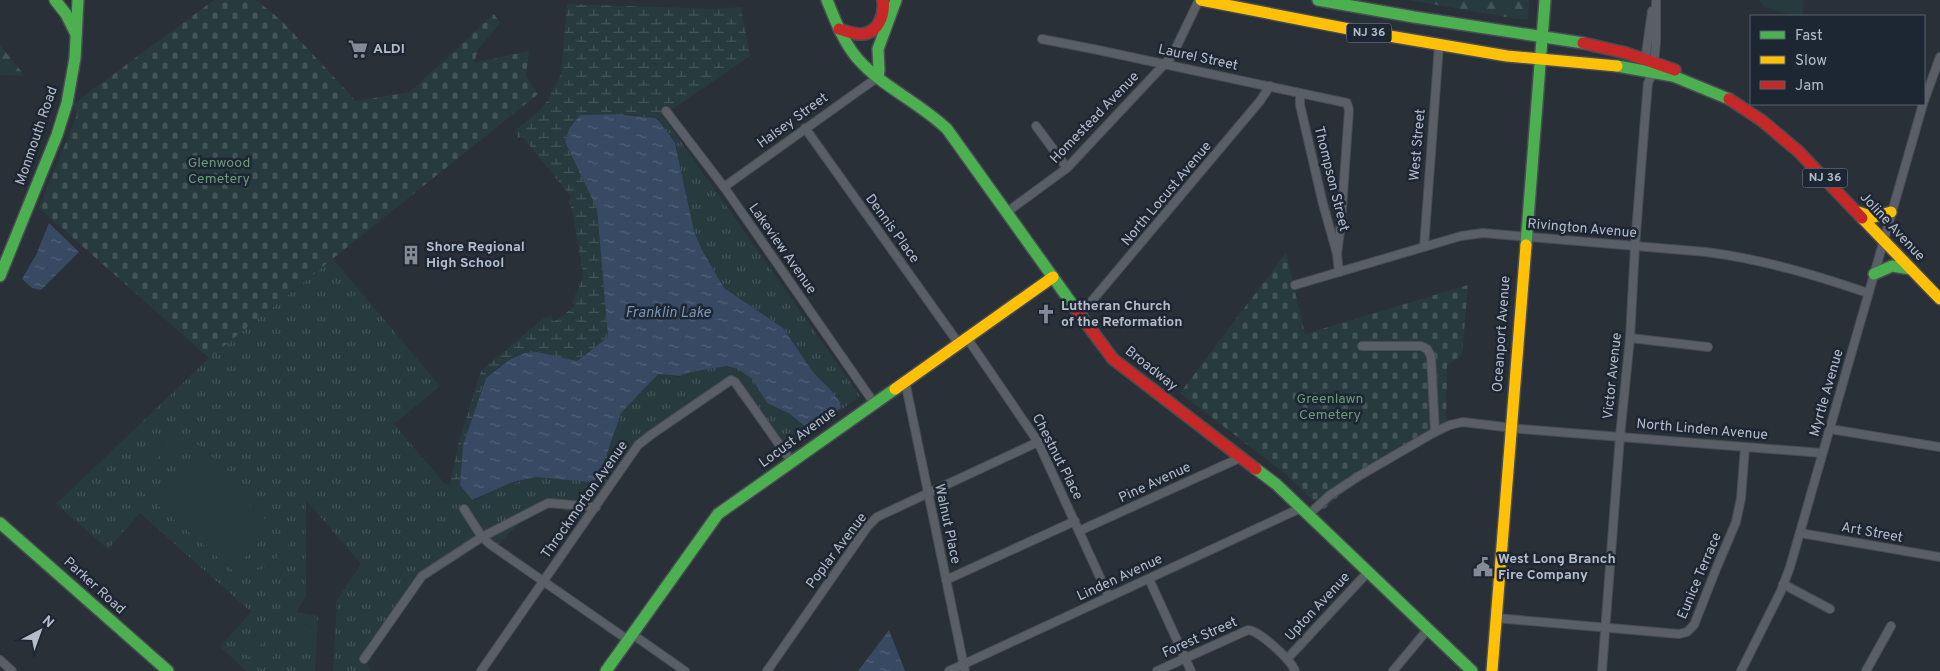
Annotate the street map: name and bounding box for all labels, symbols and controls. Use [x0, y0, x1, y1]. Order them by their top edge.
legend [1750, 15, 1925, 105]
road number: NJ 36 [1346, 23, 1392, 42]
text: Fast [1795, 27, 1823, 46]
supermarket icon: ALDI [347, 38, 369, 60]
place label: ALDI [373, 41, 405, 58]
street label: Laurel Street [1156, 41, 1240, 75]
text: Slow [1795, 52, 1827, 71]
street label: Homestead Avenue [1047, 69, 1143, 167]
text: Jam [1795, 77, 1824, 96]
street label: Monmouth Road [12, 84, 62, 188]
street label: Halsey Street [754, 90, 832, 152]
street label: West Street [1406, 108, 1430, 182]
street label: Thompson Street [1310, 125, 1352, 233]
street label: North Locust Avenue [1118, 138, 1216, 250]
park label: Glenwood Cemetery [188, 155, 250, 188]
road number: NJ 36 [1802, 168, 1848, 188]
street label: Joline Avenue [1856, 189, 1928, 265]
street label: Dennis Place [861, 191, 923, 267]
street label: Lakeview Avenue [744, 200, 820, 298]
street label: Rivington Avenue [1527, 216, 1637, 242]
place label: Shore Regional High School [426, 239, 525, 272]
building icon: Shore Regional High School [400, 244, 422, 266]
street label: Oceanport Avenue [1489, 275, 1515, 393]
place label: Lutheran Church of the Reformation [1061, 298, 1182, 331]
church icon: Lutheran Church of the Reformation [1035, 303, 1057, 325]
water label: Franklin Lake [625, 304, 711, 323]
street label: Victor Avenue [1600, 332, 1626, 420]
street label: Broadway [1121, 343, 1181, 395]
street label: Myrtle Avenue [1806, 347, 1848, 439]
park label: Greenlawn Cemetery [1297, 391, 1363, 424]
street label: Locust Avenue [756, 404, 840, 472]
street label: Chestnut Place [1028, 411, 1086, 503]
street label: North Linden Avenue [1636, 416, 1768, 444]
street label: Throckmorton Avenue [538, 438, 632, 562]
street label: Pine Avenue [1116, 459, 1194, 507]
street label: Walnut Place [930, 482, 964, 566]
street label: Poplar Avenue [803, 510, 871, 592]
street label: Art Street [1840, 519, 1904, 547]
street label: Eunice Terrace [1674, 530, 1726, 622]
street label: Linden Avenue [1075, 551, 1165, 605]
place label: West Long Branch Fire Company [1498, 551, 1616, 584]
street label: Parker Road [60, 554, 128, 618]
public building icon: West Long Branch Fire Company [1472, 556, 1494, 578]
street label: Upton Avenue [1282, 569, 1354, 645]
north arrow [15, 606, 65, 656]
text: N [38, 613, 57, 632]
street label: Forest Street [1160, 614, 1240, 662]

